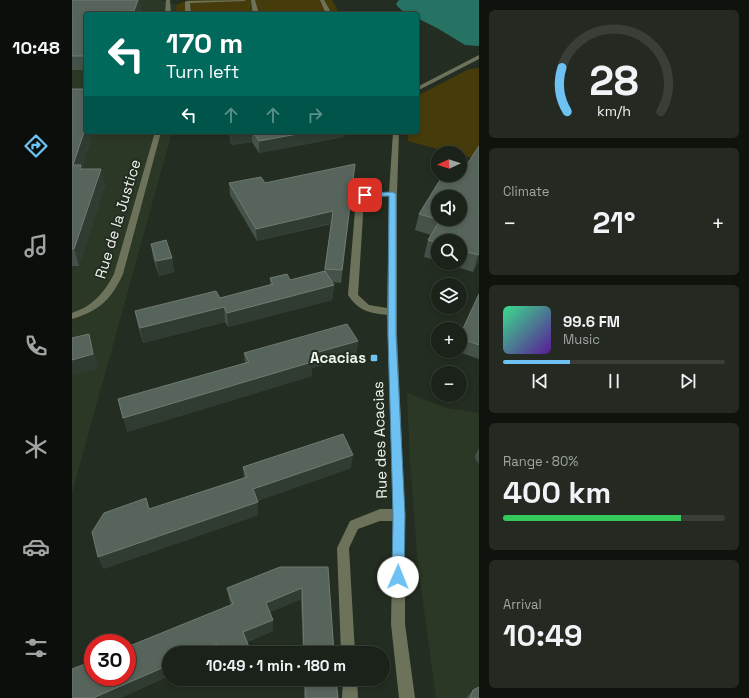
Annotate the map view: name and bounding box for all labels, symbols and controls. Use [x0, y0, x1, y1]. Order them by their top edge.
text: 170 m [166, 25, 243, 61]
icon: left [100, 28, 152, 80]
text: 10:48 [12, 36, 60, 59]
text: 28 [589, 54, 639, 107]
text: Turn left [166, 60, 239, 83]
text: km/h [597, 101, 631, 119]
icon: left [178, 104, 200, 126]
icon: ahead [220, 104, 242, 126]
icon: ahead [262, 104, 284, 126]
icon: right [304, 104, 326, 126]
icon: directions [22, 132, 50, 160]
north arrow [431, 146, 467, 182]
map controls [431, 146, 467, 402]
street label: Rue de la Justice [90, 157, 145, 281]
pin [348, 178, 382, 212]
text: Climate [503, 183, 549, 200]
icon: arrive [354, 184, 376, 206]
button: sound [431, 190, 467, 226]
text: 21° [592, 203, 636, 242]
text: − [503, 209, 517, 237]
text: + [711, 209, 725, 237]
icon: music [22, 232, 50, 260]
button: search [431, 234, 467, 270]
button: layers [431, 278, 467, 314]
text: 99.6 FM [563, 312, 620, 331]
button: + [431, 322, 467, 358]
text: Music [563, 331, 600, 348]
icon: phone [22, 332, 50, 360]
place label: Acacias [310, 348, 366, 367]
marker: Acacias [369, 353, 379, 363]
button: − [431, 366, 467, 402]
icon: previous [529, 370, 551, 392]
icon: pause [603, 370, 625, 392]
icon: next [677, 370, 699, 392]
street label: Rue des Acacias [368, 381, 391, 499]
icon: climate [22, 433, 50, 461]
text: Range · 80% [503, 453, 578, 470]
text: 400 km [503, 473, 611, 512]
icon: car [22, 533, 50, 561]
position arrow [377, 556, 419, 598]
text: Arrival [503, 596, 542, 613]
text: 10:49 [503, 616, 583, 655]
icon: filters [22, 634, 50, 662]
speed limit sign: 30 [84, 634, 136, 686]
text: 10:49 · 1 min · 180 m [206, 656, 346, 675]

